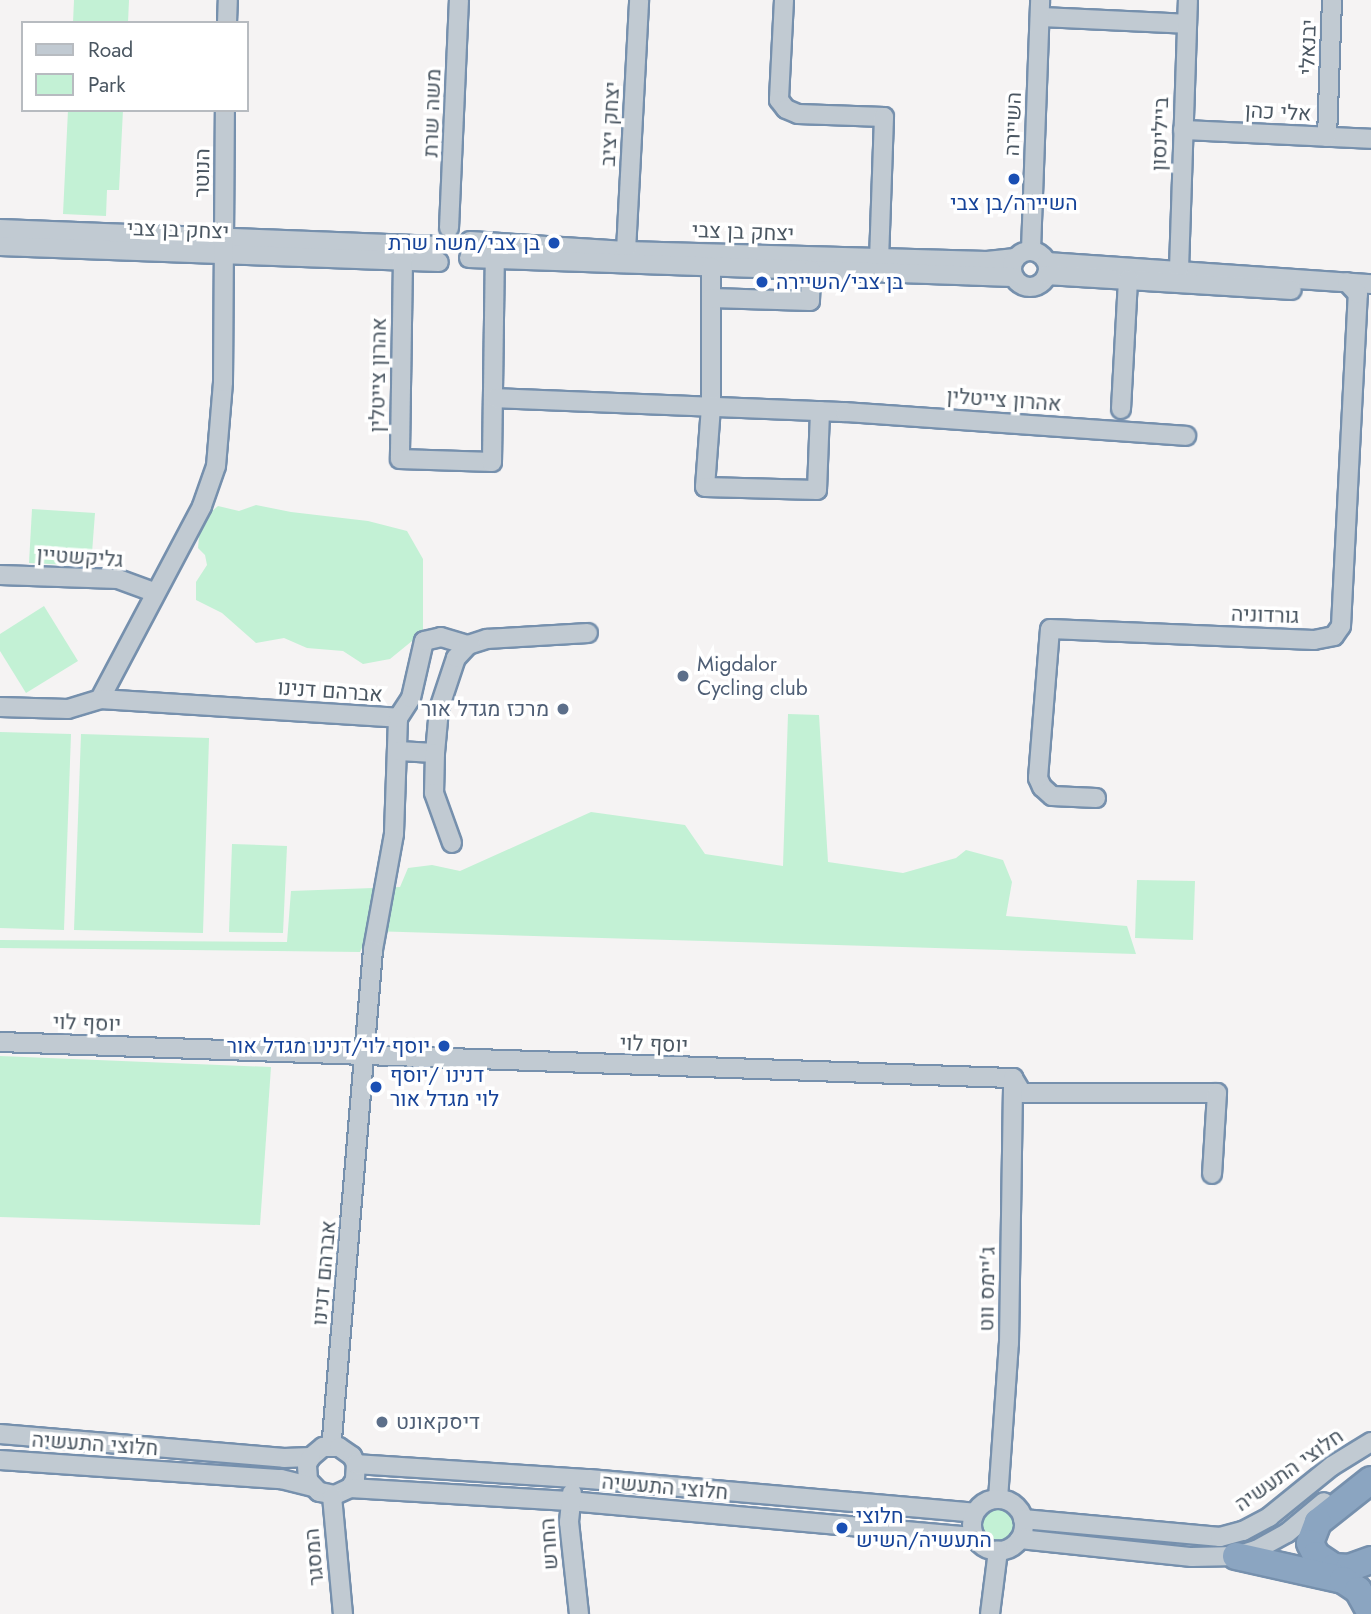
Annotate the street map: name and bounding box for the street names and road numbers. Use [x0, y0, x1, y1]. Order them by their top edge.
street label: יבנאלי [1294, 19, 1322, 75]
street label: משה שרת [418, 68, 446, 158]
street label: יצחק יציב [595, 81, 625, 167]
street label: השיירה [999, 91, 1027, 157]
street label: ביילינסון [1146, 97, 1174, 171]
street label: אלי כהן [1244, 98, 1312, 126]
street label: הנוטר [189, 148, 215, 198]
street label: יצחק בן צבי [126, 216, 230, 244]
street label: יצחק בן צבי [691, 218, 795, 246]
street label: אהרון צייטלין [364, 317, 392, 433]
street label: אהרון צייטלין [946, 383, 1062, 417]
street label: גליקשטיין [36, 541, 124, 573]
street label: גורדוניה [1231, 601, 1299, 629]
street label: אברהם דנינו [276, 675, 384, 707]
street label: יוסף לוי [53, 1009, 121, 1037]
street label: יוסף לוי [620, 1030, 688, 1058]
street label: אברהם דנינו [307, 1219, 341, 1327]
street label: ג'יימס ווט [974, 1246, 1000, 1332]
street label: חלוצי התעשיה [1230, 1423, 1348, 1517]
street label: חלוצי התעשיה [31, 1427, 159, 1461]
street label: חלוצי התעשיה [601, 1469, 729, 1505]
street label: החרש [535, 1517, 563, 1571]
street label: המסגר [299, 1527, 329, 1587]

